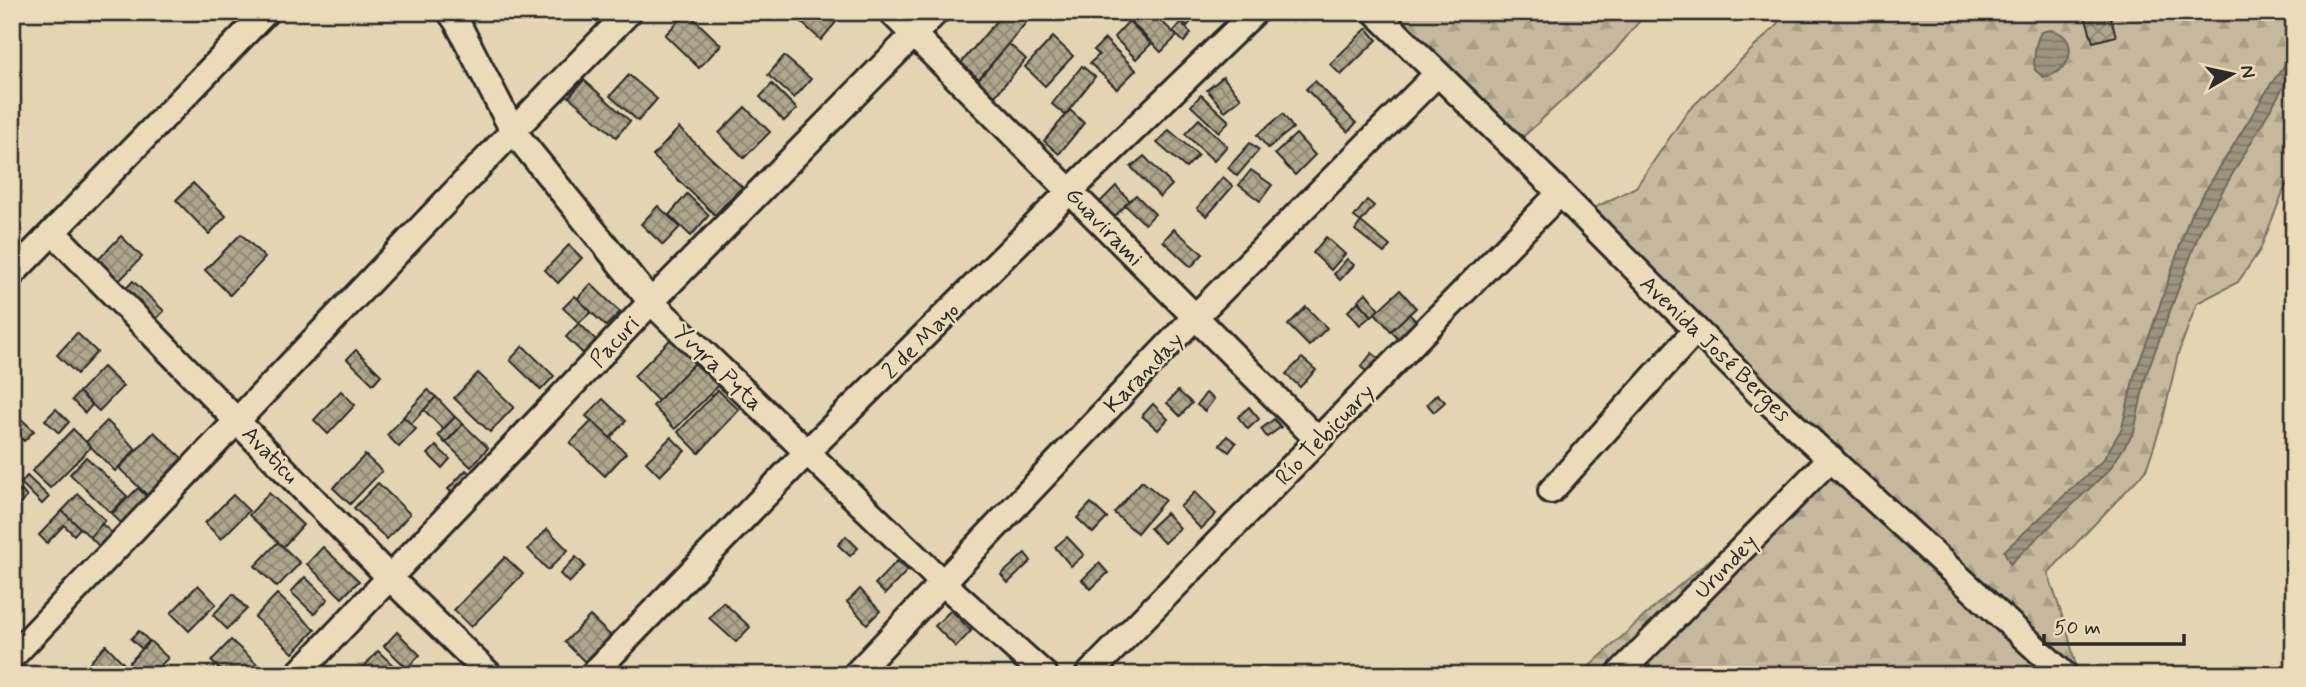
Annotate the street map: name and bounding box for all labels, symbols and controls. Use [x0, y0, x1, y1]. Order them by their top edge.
north arrow [2198, 38, 2268, 108]
text: N [2234, 63, 2261, 80]
street label: Guavirami [1058, 181, 1149, 274]
street label: Avenida José Berges [1631, 270, 1797, 431]
street label: 2 de Mayo [876, 296, 967, 387]
street label: Pacuri [584, 310, 647, 375]
street label: Yvyra Pyta [667, 318, 769, 419]
street label: Karanday [1098, 326, 1191, 421]
street label: Río Tebicuary [1269, 378, 1382, 493]
street label: Avaticu [235, 420, 305, 491]
street label: Urundey [1688, 528, 1765, 606]
scale bar [2044, 603, 2184, 647]
text: 50 m [2054, 614, 2101, 642]

